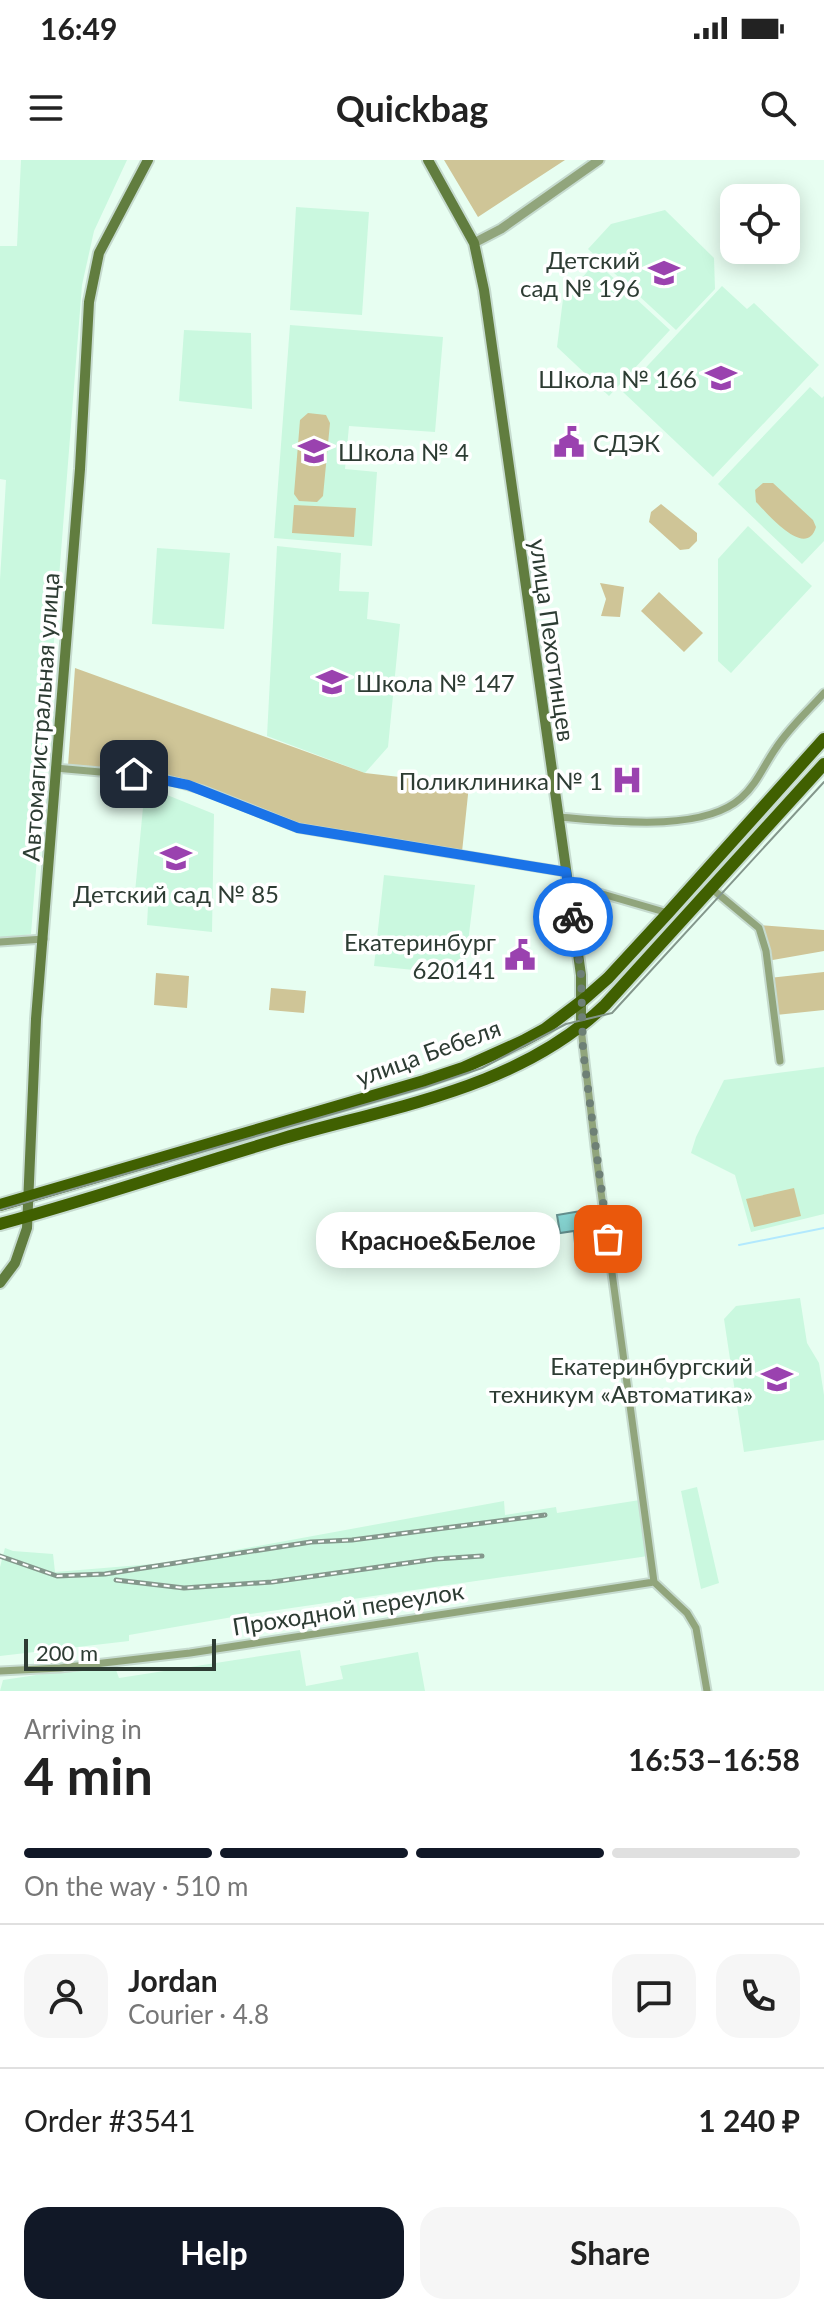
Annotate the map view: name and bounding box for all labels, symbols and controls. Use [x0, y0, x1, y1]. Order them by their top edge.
text: 16:49 [40, 10, 117, 46]
icon: menu [24, 86, 68, 130]
text: Quickbag [336, 86, 488, 130]
icon: search [756, 86, 800, 130]
map controls [720, 184, 800, 264]
button: locate [720, 184, 800, 264]
place label: Детский сад № 196 [520, 245, 640, 302]
school or university icon: Детский сад № 196 [647, 256, 681, 290]
school or university icon: Школа № 166 [704, 361, 738, 395]
place label: Школа № 166 [538, 364, 697, 393]
public building icon: СДЭК [552, 425, 586, 459]
place label: СДЭК [593, 428, 660, 457]
school or university icon: Школа № 4 [297, 434, 331, 468]
place label: Школа № 4 [338, 437, 469, 466]
street label: улица Пехотинцев [524, 537, 582, 743]
street label: Автомагистральная улица [15, 572, 65, 862]
school or university icon: Школа № 147 [315, 665, 349, 699]
place label: Школа № 147 [356, 668, 515, 697]
pin [100, 740, 168, 808]
icon: home [112, 752, 156, 796]
hospital icon: Поликлиника № 1 [610, 763, 644, 797]
place label: Поликлиника № 1 [399, 766, 603, 795]
school or university icon: Детский сад № 85 [159, 841, 193, 875]
courier [533, 877, 613, 957]
place label: Детский сад № 85 [73, 879, 279, 908]
icon: bike [551, 895, 595, 939]
place label: Екатеринбург 620141 [344, 927, 496, 984]
public building icon: Екатеринбург 620141 [503, 938, 537, 972]
street label: улица Бебеля [352, 1012, 504, 1092]
pin [574, 1205, 642, 1273]
callout: Красное&Белое [316, 1211, 560, 1267]
icon: bag [586, 1217, 630, 1261]
text: Красное&Белое [340, 1224, 536, 1256]
place label: Екатеринбургский техникум «Автоматика» [489, 1351, 753, 1408]
school or university icon: Екатеринбургский техникум «Автоматика» [760, 1362, 794, 1396]
street label: Проходной переулок [230, 1575, 466, 1641]
scale bar [24, 1635, 216, 1671]
text: 200 m [36, 1639, 98, 1666]
text: Arriving in [24, 1713, 142, 1745]
text: 16:53–16:58 [628, 1741, 800, 1777]
text: 4 min [24, 1744, 153, 1806]
text: On the way · 510 m [24, 1870, 248, 1902]
button: person [24, 1954, 108, 2038]
button: chat [612, 1954, 696, 2038]
button: phone [716, 1954, 800, 2038]
text: Jordan [128, 1962, 218, 1998]
text: Courier · 4.8 [128, 1998, 269, 2030]
text: Order #3541 [24, 2102, 196, 2138]
text: 1 240 ₽ [698, 2102, 800, 2138]
button: Help [24, 2207, 404, 2299]
button: Share [420, 2207, 800, 2299]

